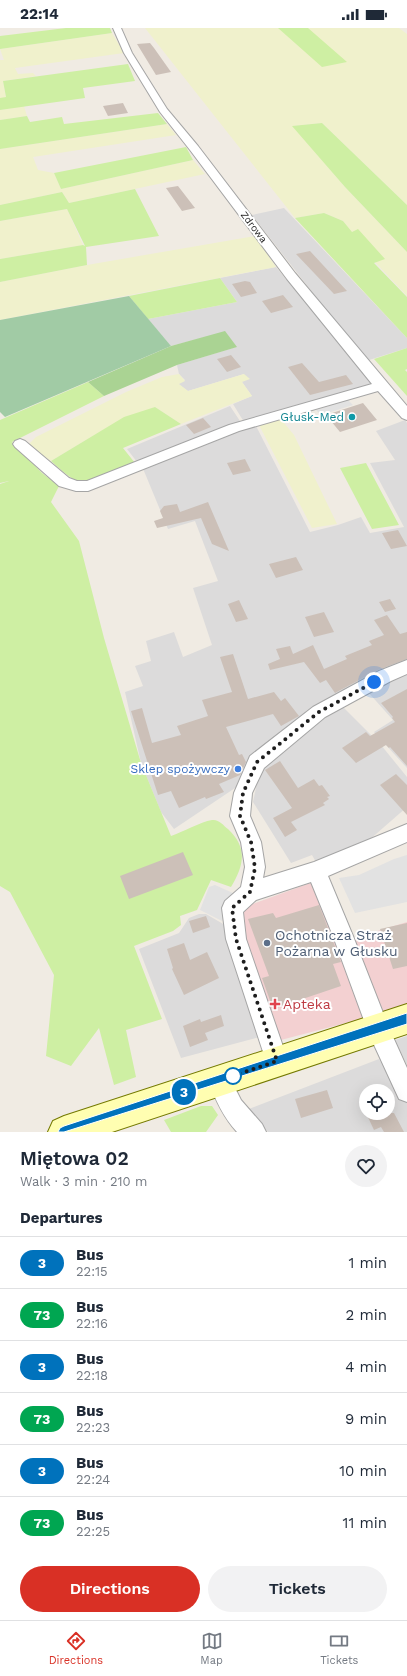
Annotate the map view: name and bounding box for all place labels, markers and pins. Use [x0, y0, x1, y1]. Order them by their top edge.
place label: Głusk-Med [280, 410, 344, 424]
marker: Głusk-Med [347, 412, 357, 422]
place label: Sklep spożywczy [131, 762, 231, 776]
marker: Sklep spożywczy [233, 764, 243, 774]
place label: Ochotnicza Straż Pożarna w Głusku [275, 927, 398, 959]
marker: Ochotnicza Straż Pożarna w Głusku [262, 938, 272, 948]
place label: Apteka [283, 996, 331, 1012]
marker: Apteka [270, 999, 280, 1009]
unlabelled marker [224, 1067, 242, 1085]

